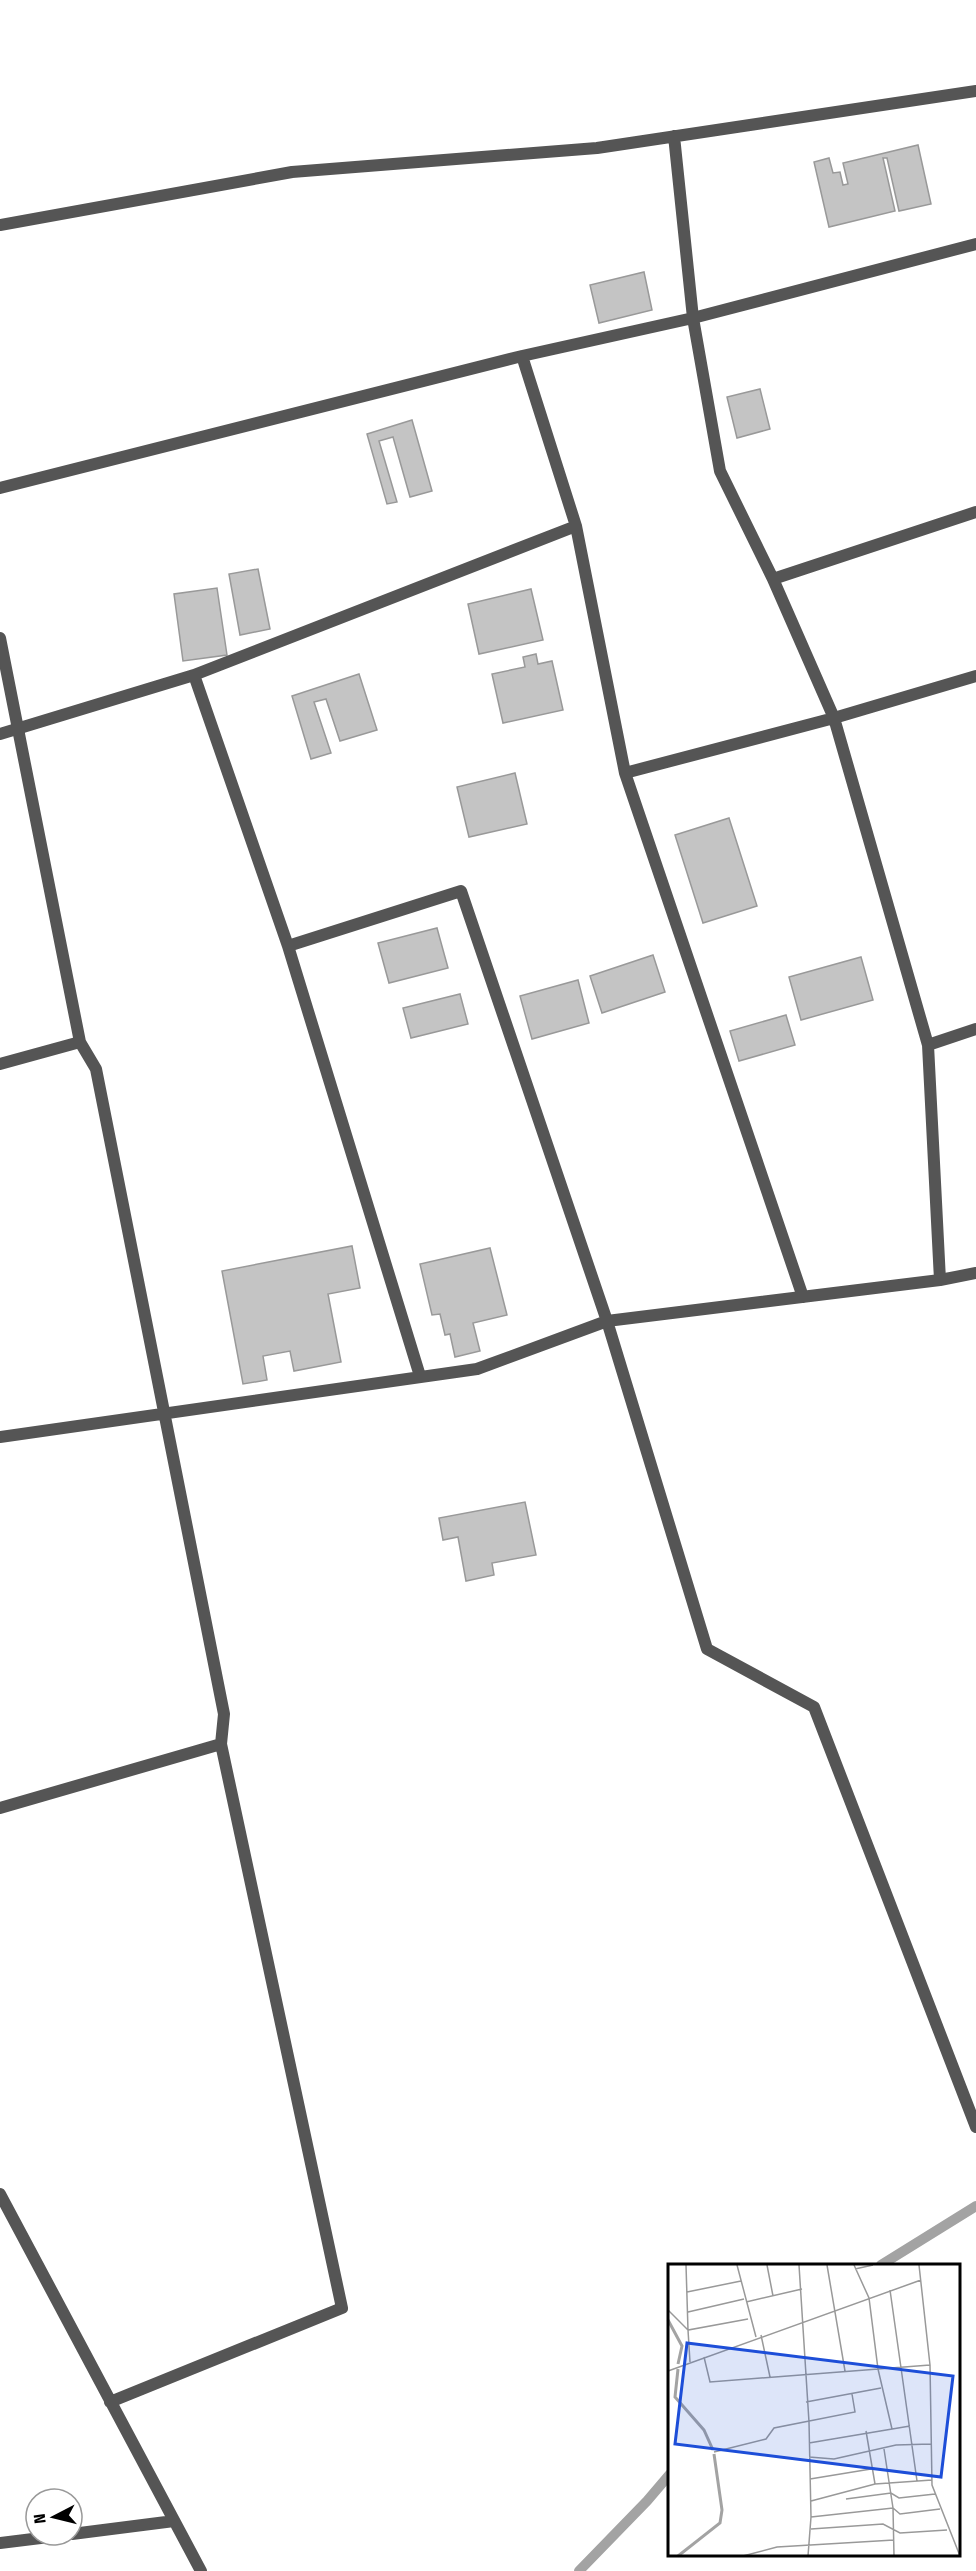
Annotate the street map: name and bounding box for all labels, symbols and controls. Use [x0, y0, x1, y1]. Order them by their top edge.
inset map [668, 2264, 961, 2556]
north arrow [24, 2487, 84, 2547]
text: N [30, 2513, 50, 2525]

